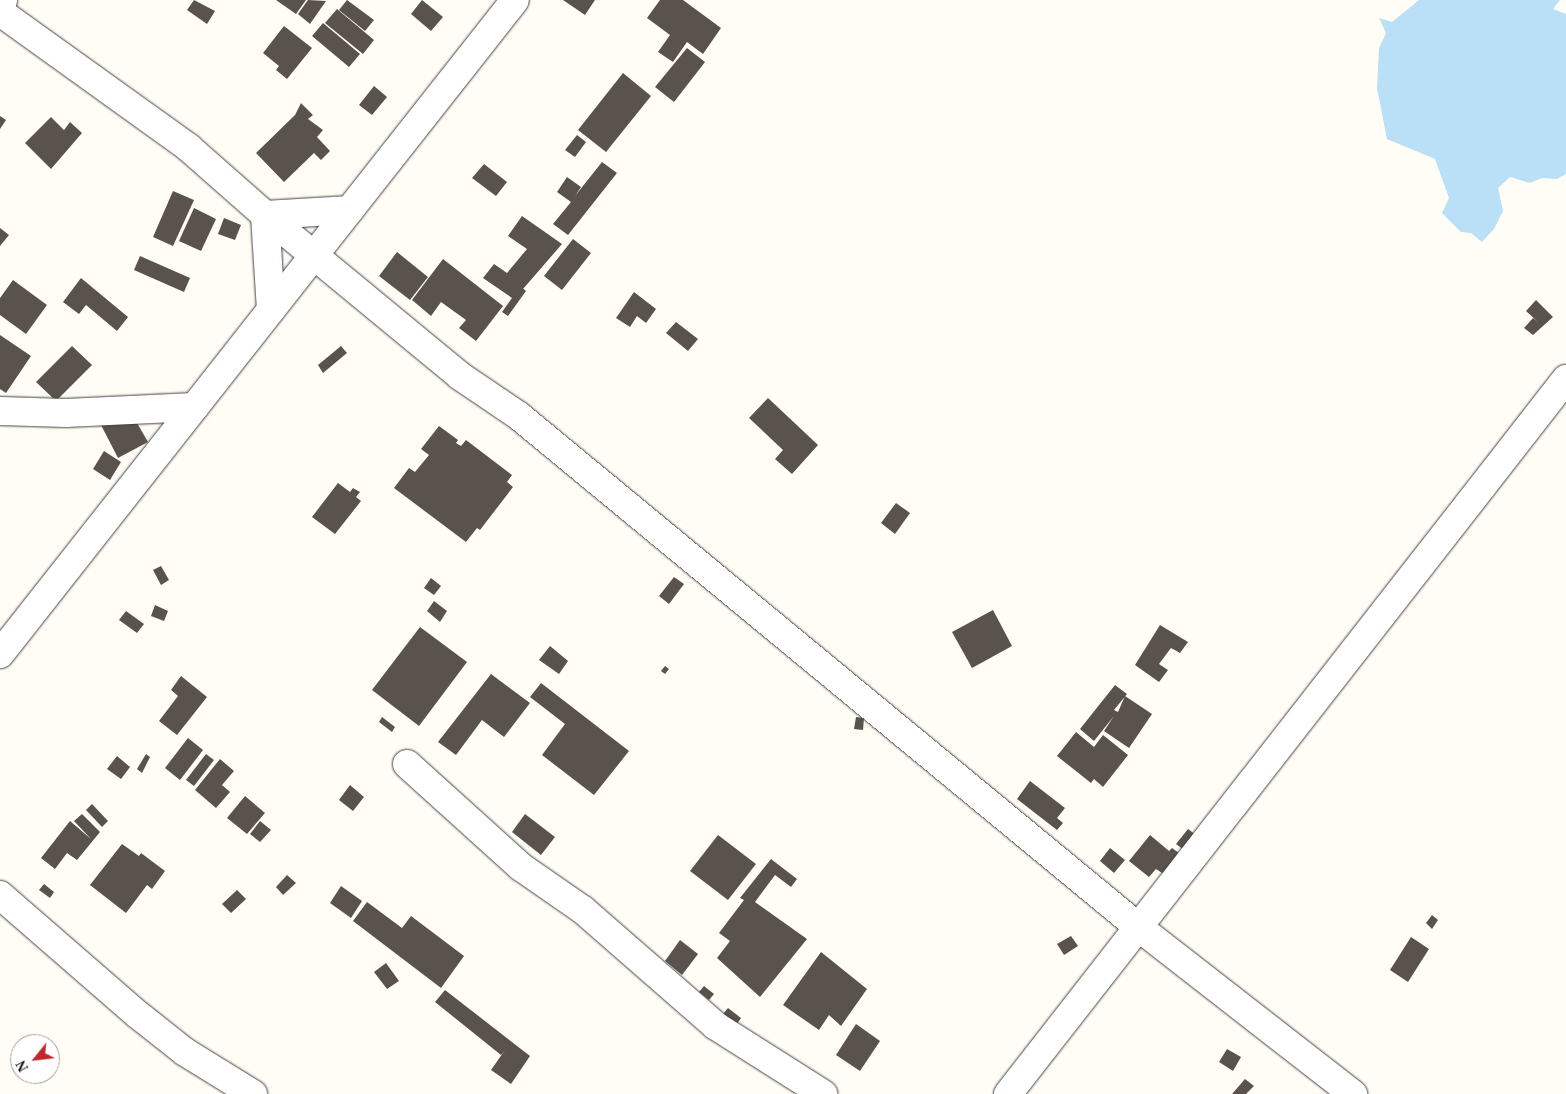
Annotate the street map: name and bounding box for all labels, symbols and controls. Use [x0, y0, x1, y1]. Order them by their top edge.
north arrow [10, 1034, 60, 1084]
text: N [13, 1058, 31, 1074]

